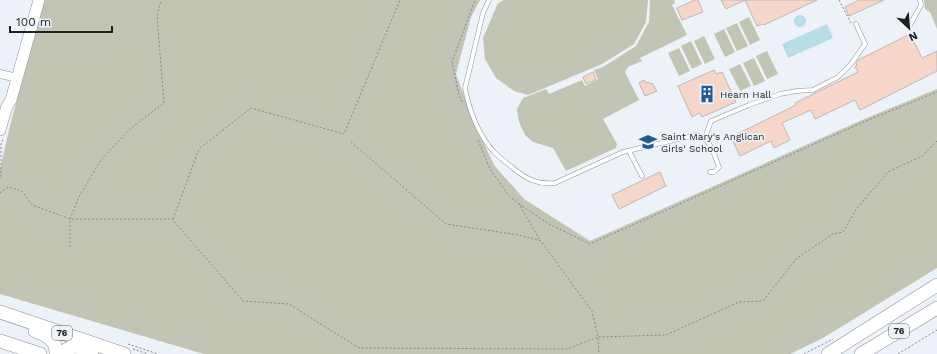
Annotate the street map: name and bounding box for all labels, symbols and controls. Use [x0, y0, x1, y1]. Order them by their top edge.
scale bar [10, 8, 112, 34]
north arrow [889, 8, 929, 48]
text: 100 m [16, 15, 51, 29]
text: N [907, 29, 920, 44]
building icon: Hearn Hall [697, 84, 717, 104]
place label: Hearn Hall [720, 89, 771, 100]
place label: Saint Mary's Anglican Girls' School [661, 131, 765, 154]
school or university icon: Saint Mary's Anglican Girls' School [638, 132, 658, 152]
road number: 76 [889, 324, 909, 338]
road number: 76 [52, 326, 72, 340]

